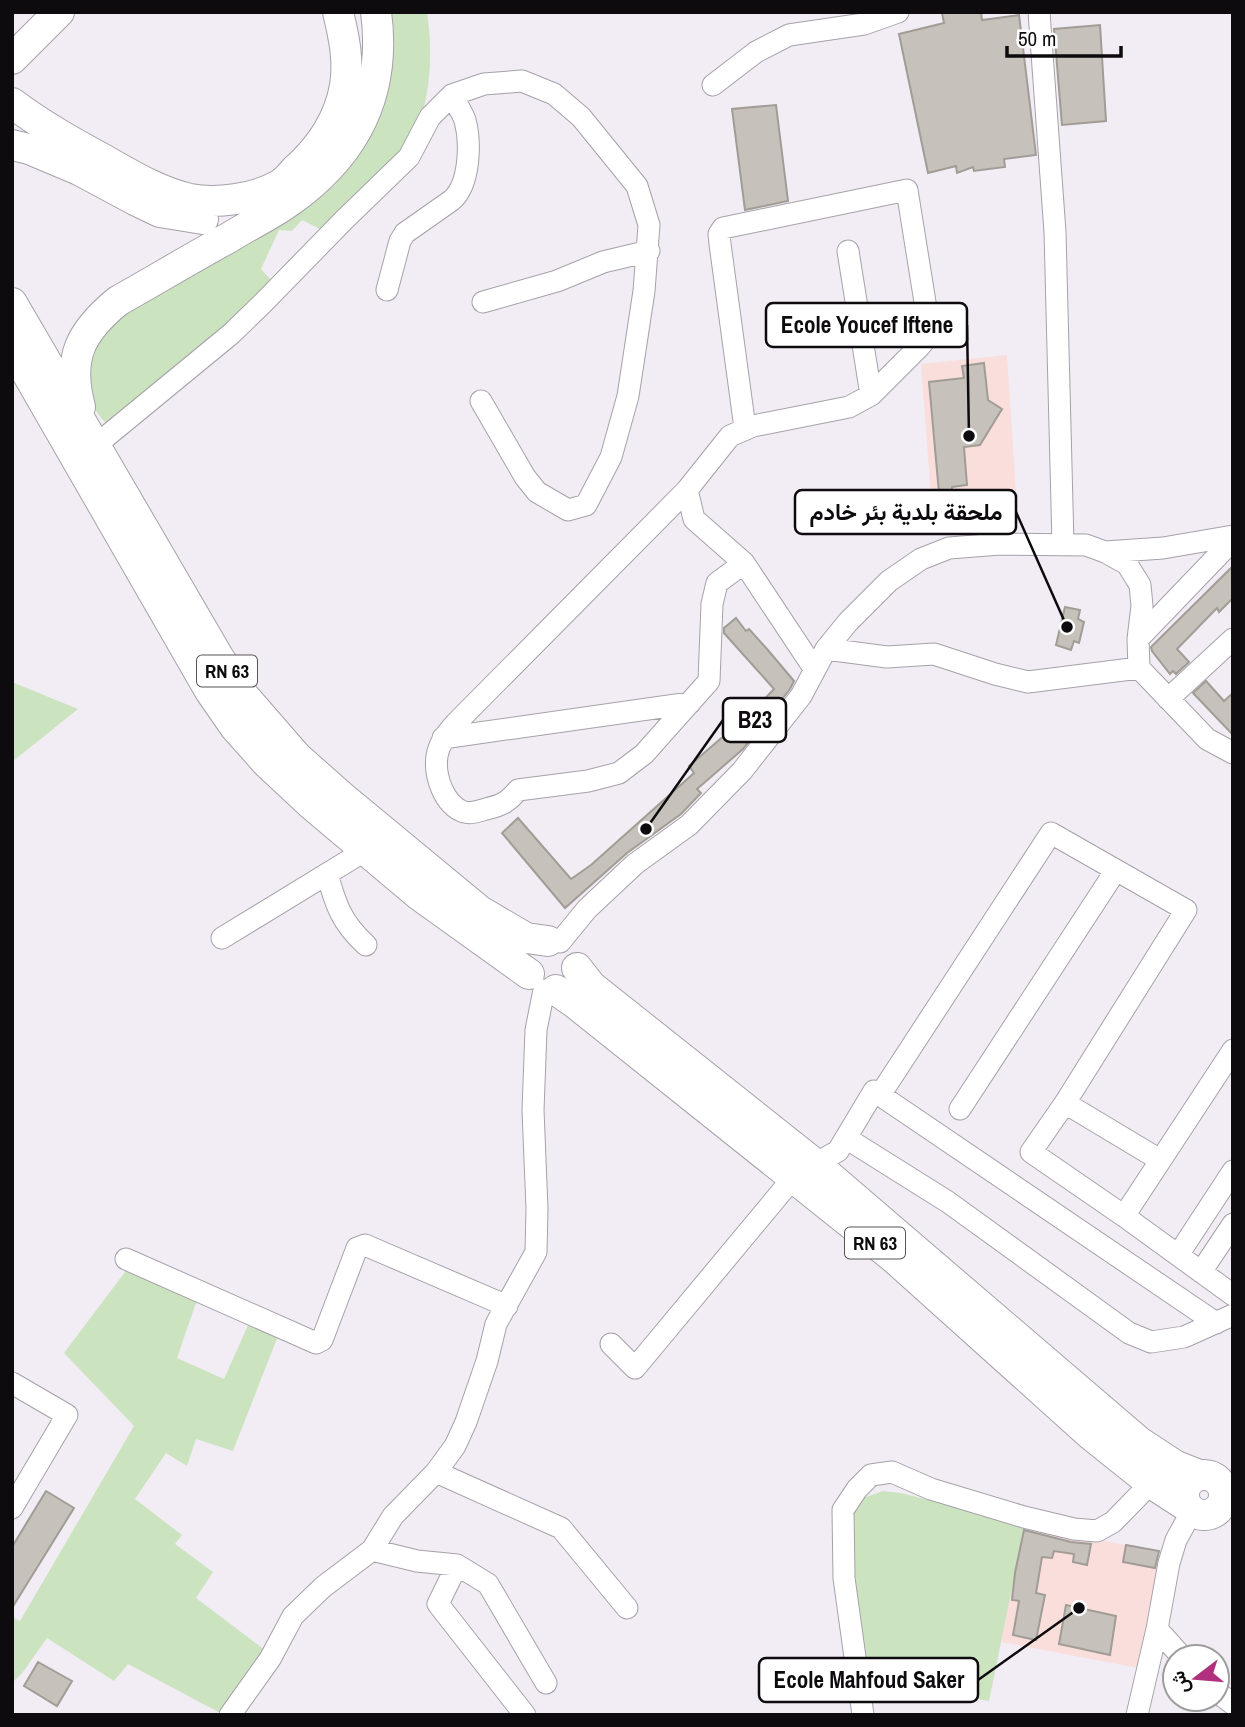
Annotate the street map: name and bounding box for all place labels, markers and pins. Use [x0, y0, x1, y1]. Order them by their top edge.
callout: Ecole Youcef Iftene [766, 303, 967, 347]
callout: ملحقة بلدية بئر خادم [795, 490, 1016, 534]
callout: B23 [723, 698, 786, 742]
callout: Ecole Mahfoud Saker [759, 1658, 978, 1702]

